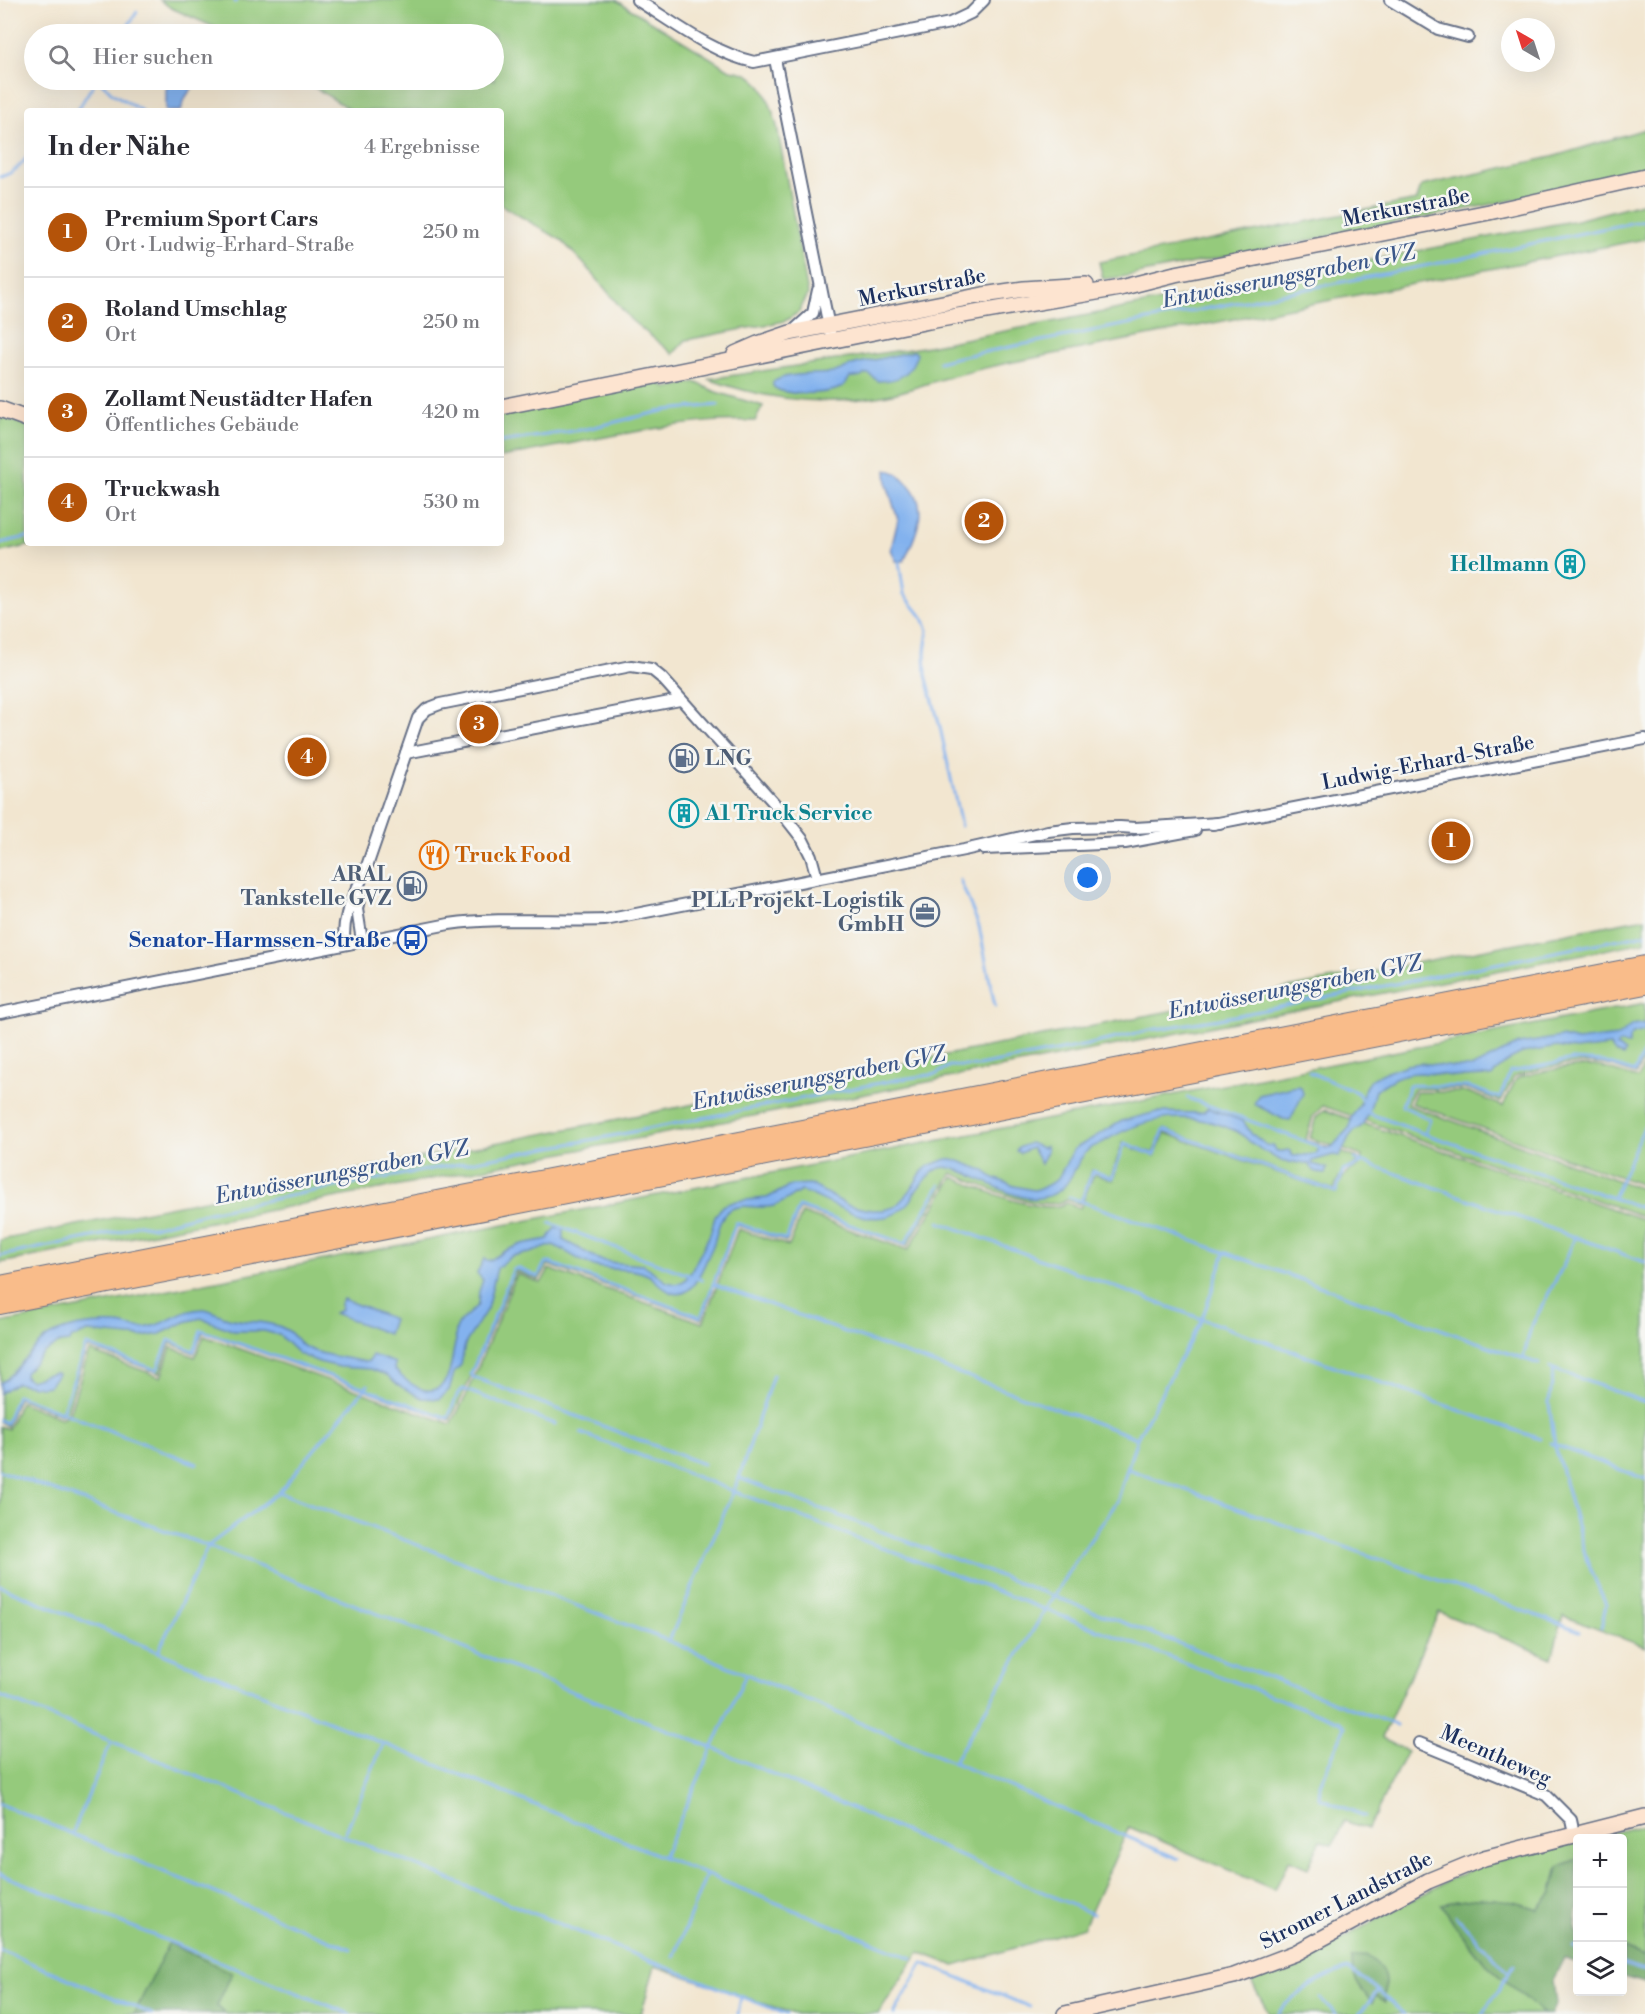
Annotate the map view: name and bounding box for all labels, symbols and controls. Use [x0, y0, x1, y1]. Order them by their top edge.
north arrow [1501, 18, 1555, 72]
search box [24, 24, 504, 90]
icon: search [45, 41, 78, 74]
text: Hier suchen [93, 44, 213, 71]
text: In der Nähe [48, 131, 190, 163]
text: 4 Ergebnisse [364, 135, 480, 160]
street label: Merkurstraße [1340, 183, 1472, 233]
text: Premium Sport Cars [105, 206, 318, 233]
text: 1 [63, 220, 72, 245]
text: 250 m [423, 220, 480, 245]
text: Ort · Ludwig-Erhard-Straße [105, 233, 354, 258]
water label: Entwässerungsgraben GVZ [1159, 238, 1420, 314]
street label: Merkurstraße [856, 263, 988, 313]
text: Roland Umschlag [105, 296, 286, 323]
text: 2 [61, 310, 74, 335]
text: 250 m [423, 310, 480, 335]
text: Ort [105, 323, 137, 348]
text: Zollamt Neustädter Hafen [105, 386, 372, 413]
text: 3 [61, 400, 74, 425]
text: 420 m [422, 400, 480, 425]
text: Öffentliches Gebäude [105, 413, 299, 438]
text: Truckwash [105, 476, 220, 503]
text: 4 [61, 490, 74, 515]
text: 530 m [423, 490, 480, 515]
pin: 2 [964, 498, 1004, 544]
text: Ort [105, 503, 137, 528]
building icon: Hellmann [1554, 548, 1586, 580]
place label: Hellmann [1450, 552, 1549, 578]
pin: 3 [460, 702, 498, 746]
street label: Ludwig-Erhard-Straße [1320, 730, 1537, 796]
pin: 4 [288, 734, 326, 780]
fuel station icon: LNG [668, 742, 700, 774]
place label: LNG [705, 746, 752, 772]
building icon: A1 Truck Service [668, 797, 700, 829]
place label: A1 Truck Service [704, 801, 873, 827]
pin: 1 [1432, 818, 1470, 864]
restaurant icon: Truck Food [418, 839, 450, 871]
place label: Truck Food [455, 843, 571, 869]
place label: ARAL Tankstelle GVZ [241, 862, 391, 912]
your location [1073, 863, 1102, 892]
fuel station icon: ARAL Tankstelle GVZ [396, 870, 428, 902]
place label: PLL Projekt-Logistik GmbH [691, 888, 905, 938]
office icon: PLL Projekt-Logistik GmbH [909, 896, 941, 928]
bus stop icon: Senator-Harmssen-Straße [396, 924, 428, 956]
place label: Senator-Harmssen-Straße [129, 928, 391, 954]
water label: Entwässerungsgraben GVZ [1165, 949, 1426, 1025]
water label: Entwässerungsgraben GVZ [689, 1040, 950, 1116]
water label: Entwässerungsgraben GVZ [212, 1134, 473, 1210]
street label: Meentheweg [1436, 1720, 1555, 1792]
map controls [1573, 1834, 1627, 1996]
button: + [1573, 1834, 1627, 1888]
street label: Stromer Landstraße [1256, 1846, 1437, 1956]
button: − [1573, 1888, 1627, 1942]
button: layers [1573, 1942, 1627, 1996]

